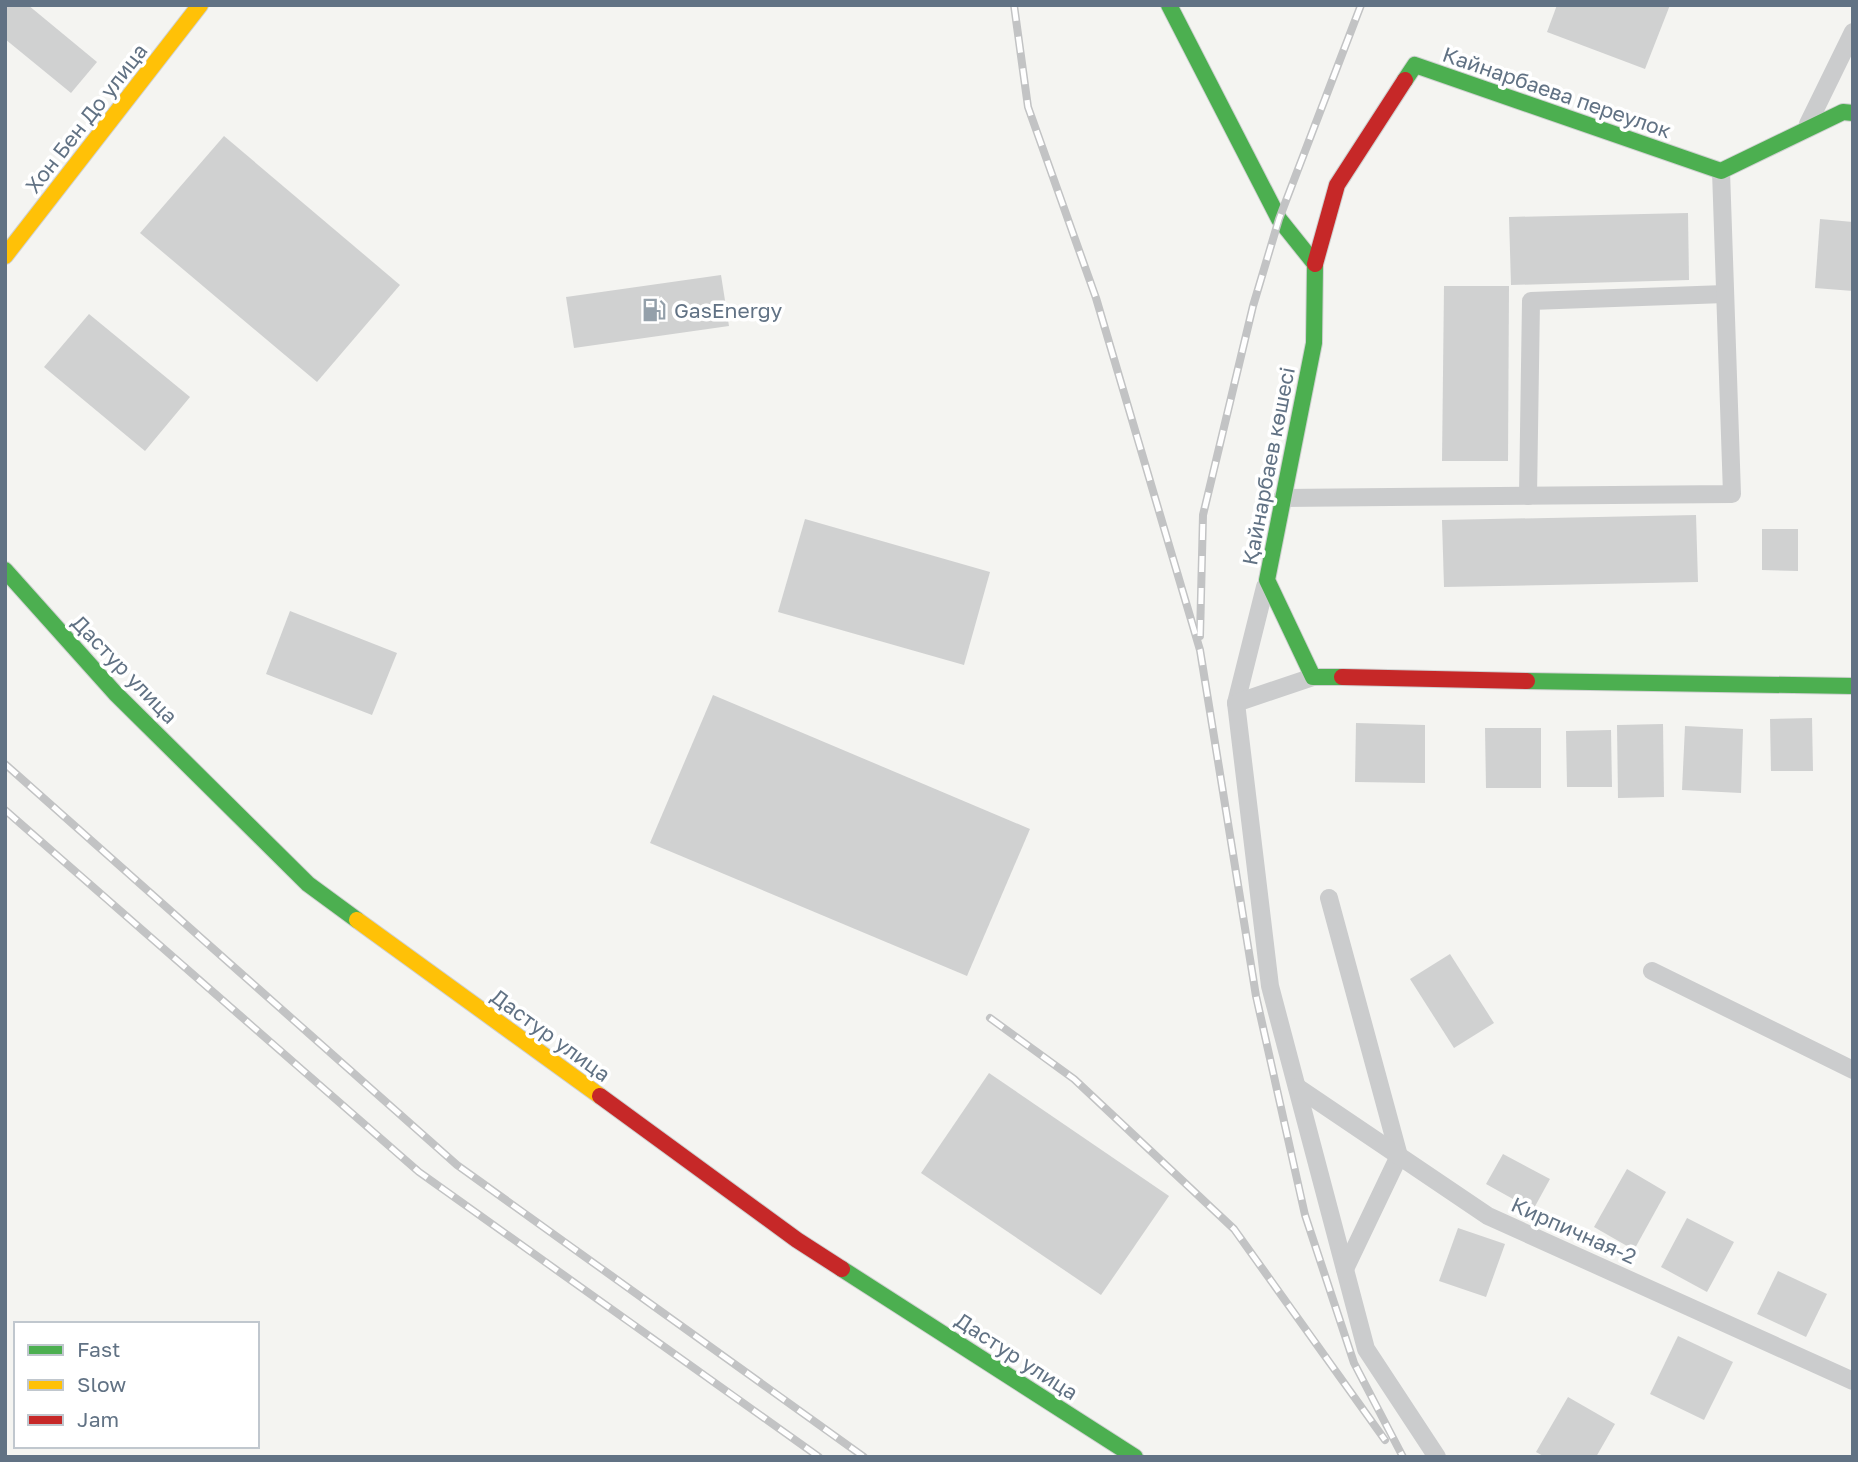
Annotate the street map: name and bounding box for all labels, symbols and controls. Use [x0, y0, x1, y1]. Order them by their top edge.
street label: Хон Бен До улица [19, 38, 153, 198]
street label: Кайнарбаева переулок [1439, 41, 1675, 143]
fuel station icon: GasEnergy [640, 296, 668, 324]
place label: GasEnergy [674, 297, 783, 323]
street label: Қайнарбаев көшесі [1236, 365, 1300, 567]
street label: Дастур улица [67, 609, 183, 729]
street label: Дастур улица [486, 983, 616, 1087]
street label: Кирпичная-2 [1507, 1191, 1641, 1269]
street label: Дастур улица [951, 1307, 1083, 1405]
legend [14, 1322, 259, 1448]
text: Fast [77, 1336, 120, 1362]
text: Slow [77, 1371, 126, 1397]
text: Jam [77, 1406, 119, 1432]

